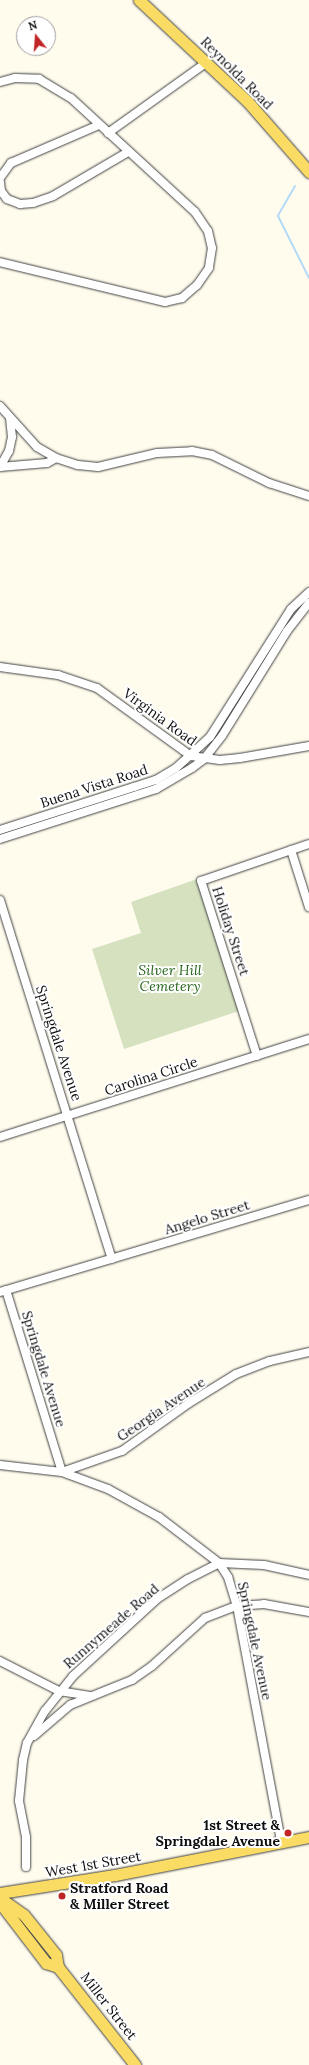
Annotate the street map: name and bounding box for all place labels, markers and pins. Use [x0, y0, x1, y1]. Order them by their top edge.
place label: 1st Street & Springdale Avenue [156, 1817, 280, 1850]
marker: 1st Street & Springdale Avenue [283, 1828, 293, 1838]
place label: Stratford Road & Miller Street [70, 1880, 169, 1912]
marker: Stratford Road & Miller Street [57, 1891, 67, 1901]

